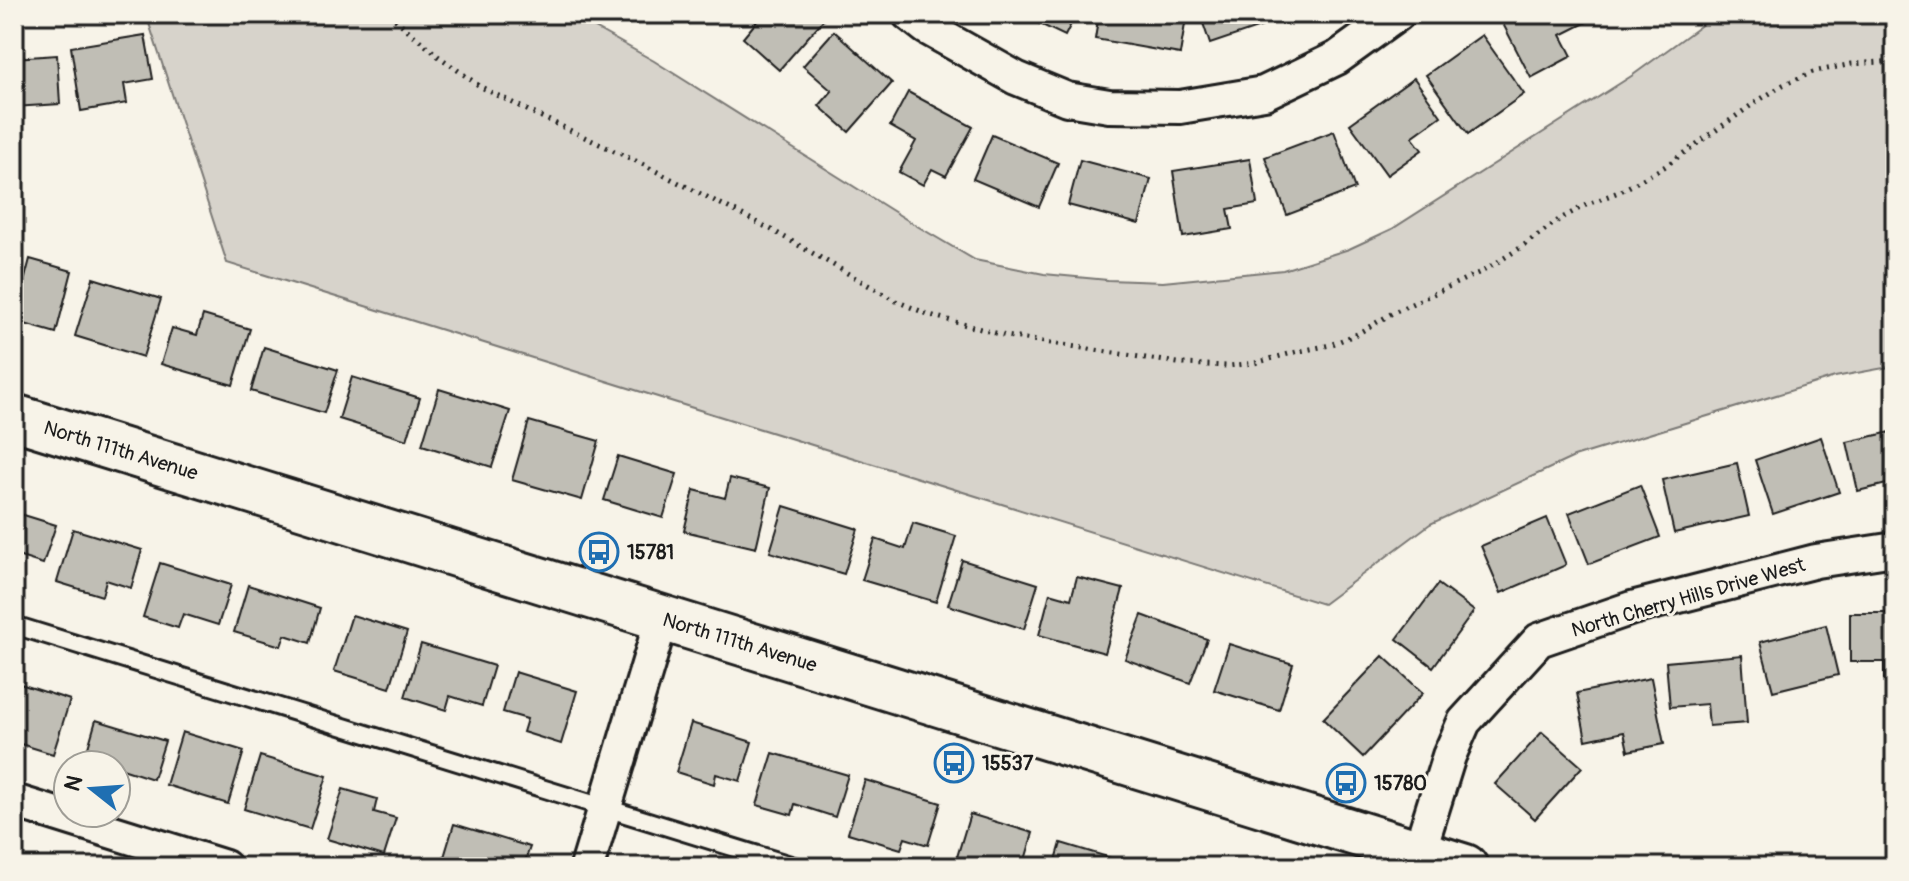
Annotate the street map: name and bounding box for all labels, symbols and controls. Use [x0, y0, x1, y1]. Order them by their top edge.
street label: North 111th Avenue [41, 415, 201, 486]
bus stop icon: 15781 [578, 531, 620, 573]
place label: 15781 [627, 540, 674, 565]
street label: North Cherry Hills Drive West [1568, 552, 1809, 643]
street label: North 111th Avenue [660, 607, 820, 678]
bus stop icon: 15537 [933, 742, 975, 784]
north arrow [52, 749, 132, 829]
place label: 15537 [982, 751, 1034, 776]
bus stop icon: 15780 [1325, 762, 1367, 804]
place label: 15780 [1374, 771, 1427, 796]
text: N [58, 772, 89, 795]

